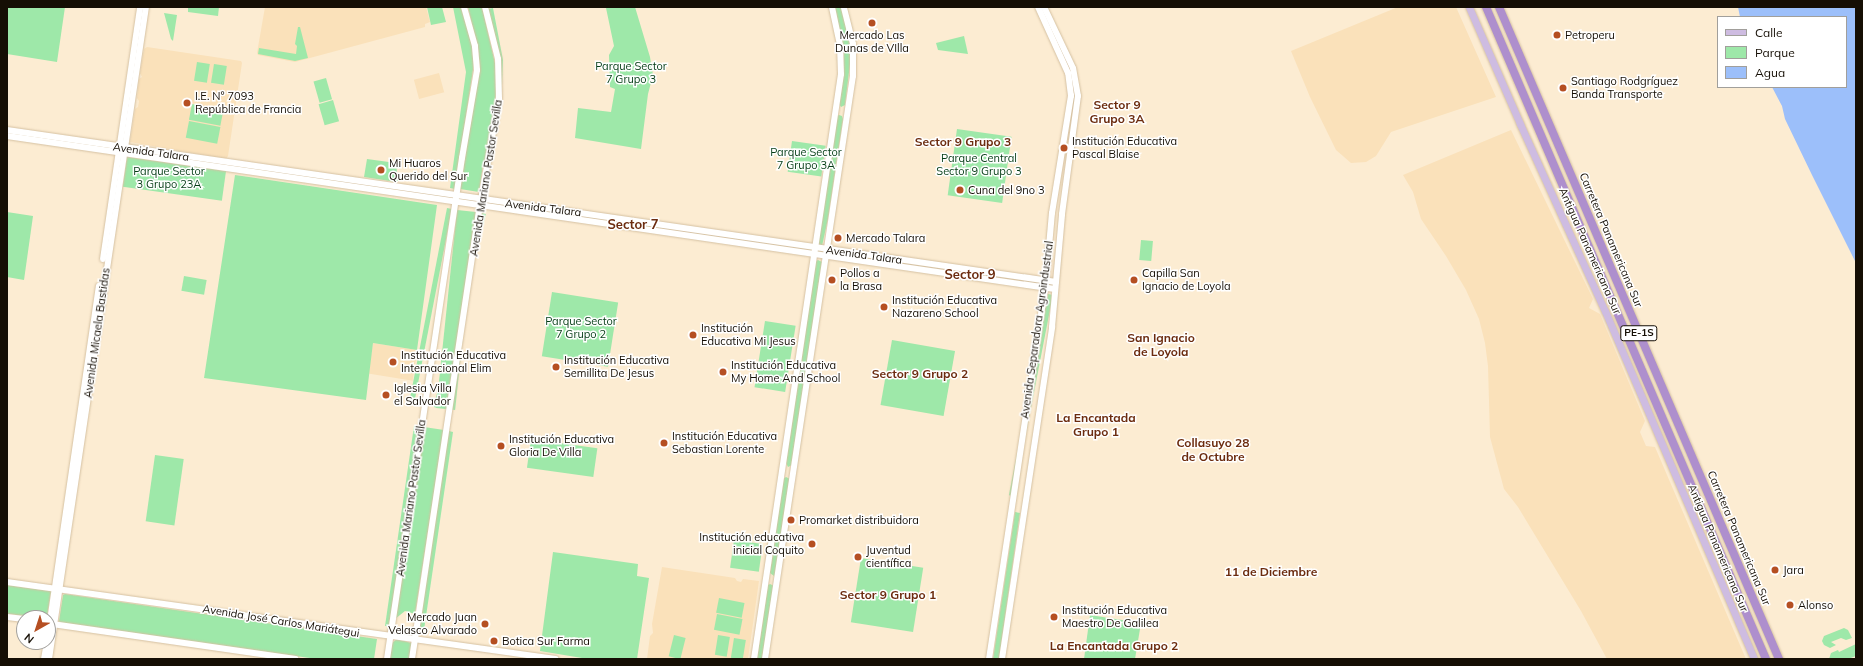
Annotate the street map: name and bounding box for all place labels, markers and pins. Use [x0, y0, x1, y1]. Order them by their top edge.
marker: Mercado Las Dunas de VIlla [867, 18, 877, 28]
place label: Petroperu [1565, 28, 1615, 42]
place label: Mercado Las Dunas de VIlla [835, 29, 909, 55]
marker: Petroperu [1552, 30, 1562, 40]
place label: Santiago Rodgríguez Banda Transporte [1571, 75, 1678, 101]
marker: Santiago Rodgríguez Banda Transporte [1558, 83, 1568, 93]
place label: I.E. N° 7093 República de Francia [195, 90, 301, 116]
marker: I.E. N° 7093 República de Francia [182, 98, 192, 108]
place label: Institución Educativa Pascal Blaise [1072, 135, 1177, 161]
marker: Institución Educativa Pascal Blaise [1059, 143, 1069, 153]
place label: Mi Huaros Querido del Sur [389, 157, 467, 183]
marker: Mi Huaros Querido del Sur [376, 165, 386, 175]
place label: Cuna del 9no 3 [968, 183, 1045, 197]
marker: Cuna del 9no 3 [955, 185, 965, 195]
place label: Mercado Talara [846, 231, 925, 245]
marker: Mercado Talara [833, 233, 843, 243]
place label: Pollos a la Brasa [840, 267, 882, 293]
place label: Capilla San Ignacio de Loyola [1142, 267, 1231, 293]
marker: Pollos a la Brasa [827, 275, 837, 285]
marker: Capilla San Ignacio de Loyola [1129, 275, 1139, 285]
place label: Institución Educativa Nazareno School [892, 294, 997, 320]
marker: Institución Educativa Nazareno School [879, 302, 889, 312]
place label: Institución Educativa Mi Jesus [701, 322, 796, 348]
marker: Institución Educativa Mi Jesus [688, 330, 698, 340]
place label: Institución Educativa Internacional Elim [401, 349, 506, 375]
place label: Institución Educativa Semillita De Jesus [564, 354, 669, 380]
marker: Institución Educativa Internacional Elim [388, 357, 398, 367]
place label: Institución Educativa My Home And School [731, 359, 840, 385]
marker: Institución Educativa Semillita De Jesus [551, 362, 561, 372]
marker: Institución Educativa My Home And School [718, 367, 728, 377]
place label: Iglesia Villa el Salvador [394, 382, 452, 408]
marker: Iglesia Villa el Salvador [381, 390, 391, 400]
place label: Institución Educativa Sebastian Lorente [672, 430, 777, 456]
place label: Institución Educativa Gloria De Villa [509, 433, 614, 459]
marker: Institución Educativa Sebastian Lorente [659, 438, 669, 448]
marker: Institución Educativa Gloria De Villa [496, 441, 506, 451]
place label: Promarket distribuidora [799, 513, 919, 527]
marker: Promarket distribuidora [786, 515, 796, 525]
place label: Institución educativa inicial Coquito [699, 531, 804, 557]
marker: Institución educativa inicial Coquito [807, 539, 817, 549]
place label: Juventud científica [866, 544, 911, 570]
marker: Juventud científica [853, 552, 863, 562]
place label: Jara [1783, 563, 1804, 577]
marker: Jara [1770, 565, 1780, 575]
place label: Alonso [1798, 598, 1833, 612]
marker: Alonso [1785, 600, 1795, 610]
place label: Institución Educativa Maestro De Galilea [1062, 604, 1167, 630]
place label: Mercado Juan Velasco Alvarado [388, 611, 477, 637]
marker: Institución Educativa Maestro De Galilea [1049, 612, 1059, 622]
marker: Mercado Juan Velasco Alvarado [480, 619, 490, 629]
place label: Botica Sur Farma [502, 634, 590, 648]
marker: Botica Sur Farma [489, 636, 499, 646]

